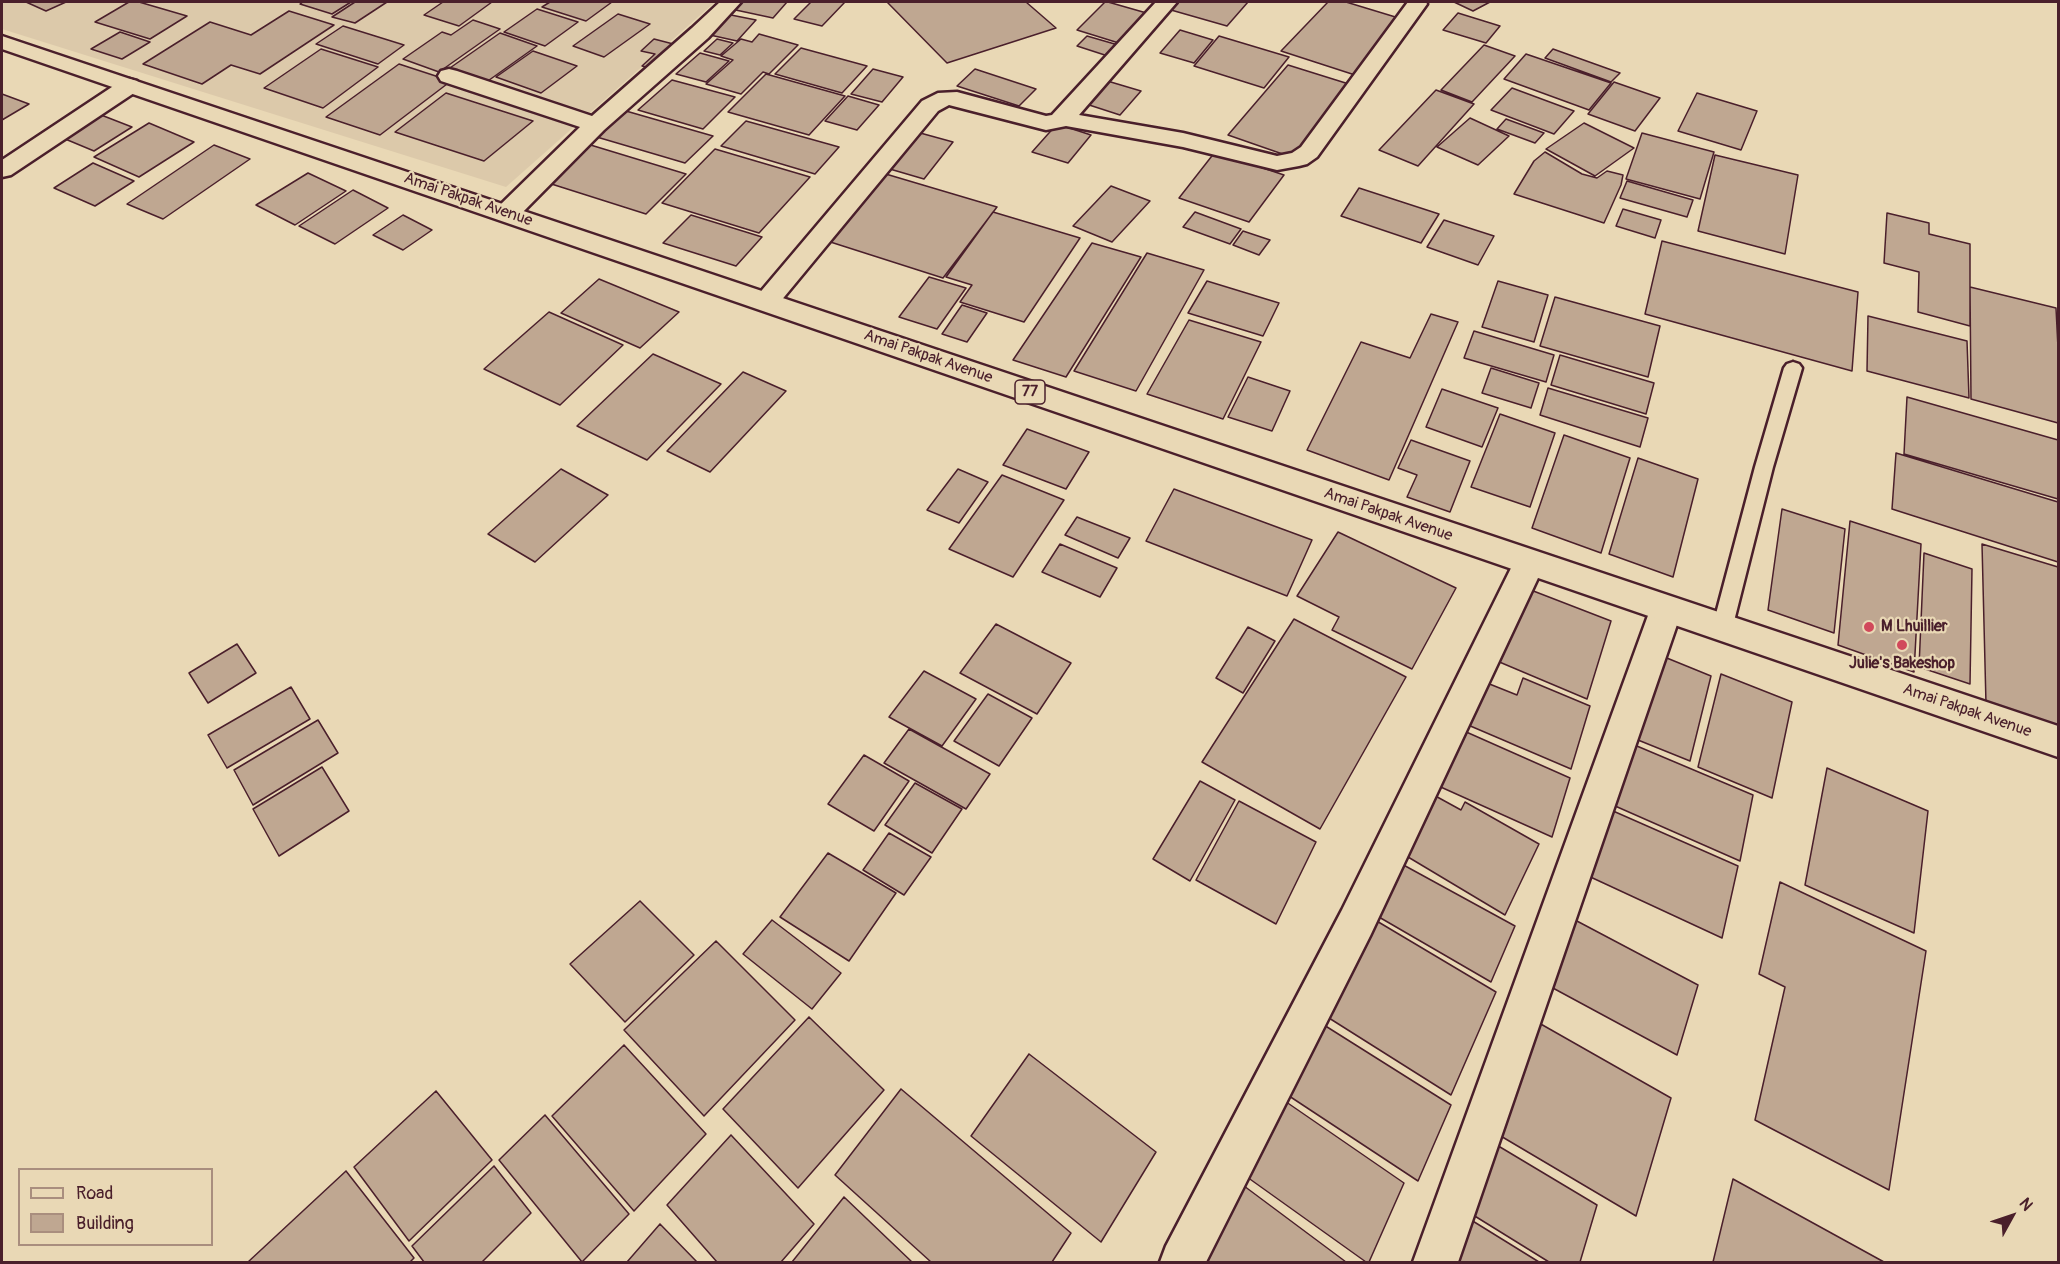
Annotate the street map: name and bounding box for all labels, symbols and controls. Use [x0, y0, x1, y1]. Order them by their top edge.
street label: Amai Pakpak Avenue [401, 169, 535, 231]
street label: Amai Pakpak Avenue [861, 326, 995, 388]
road number: 77 [1015, 380, 1045, 404]
street label: Amai Pakpak Avenue [1321, 484, 1455, 546]
place label: M Lhuillier [1881, 617, 1947, 637]
marker: M Lhuillier [1862, 620, 1876, 634]
marker: Julie's Bakeshop [1895, 638, 1909, 652]
place label: Julie's Bakeshop [1849, 654, 1955, 674]
street label: Amai Pakpak Avenue [1900, 680, 2034, 742]
legend [18, 1168, 213, 1246]
text: Road [76, 1182, 113, 1205]
north arrow [1982, 1186, 2042, 1246]
text: N [2015, 1194, 2037, 1215]
text: Building [76, 1212, 134, 1235]

